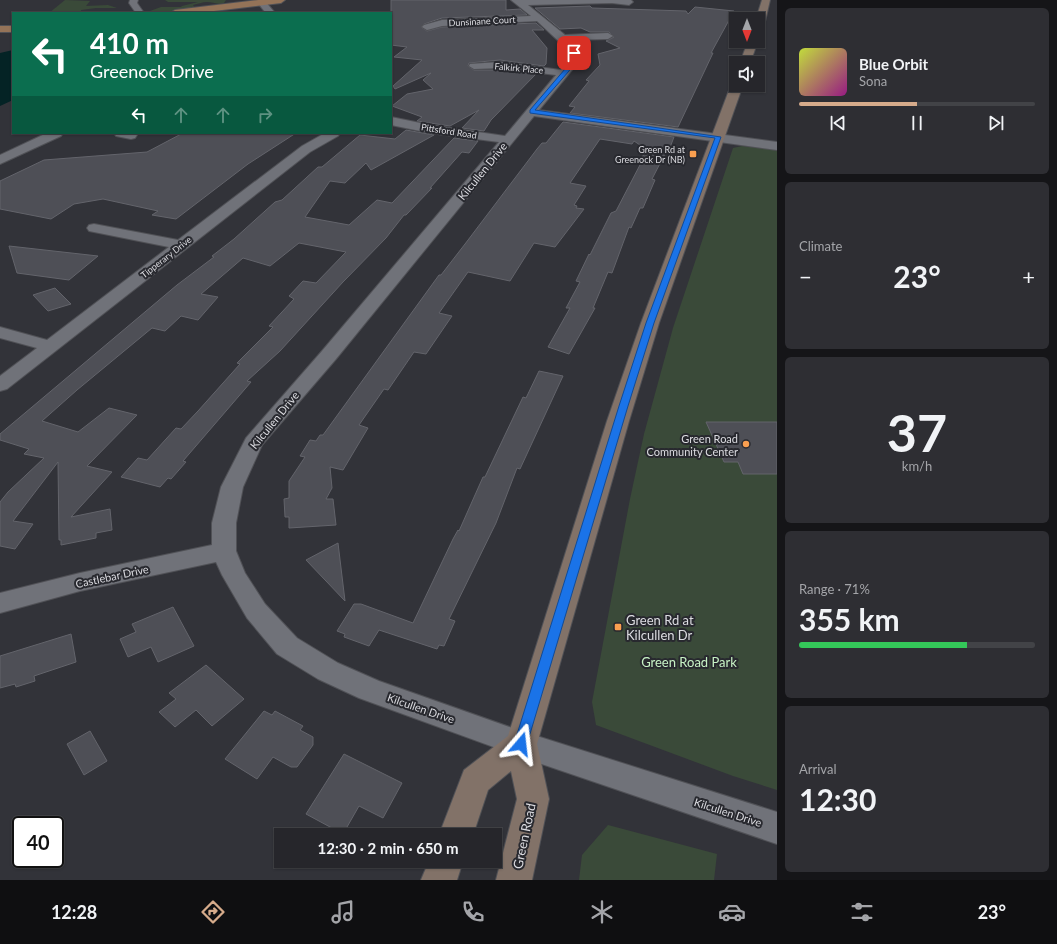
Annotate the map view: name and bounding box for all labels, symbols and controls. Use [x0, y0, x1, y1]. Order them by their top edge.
north arrow [729, 12, 765, 48]
map controls [729, 12, 765, 92]
street label: Dunsinane Court [448, 14, 517, 28]
text: 410 m [90, 26, 169, 60]
icon: left [24, 28, 76, 80]
pin [557, 36, 591, 70]
icon: arrive [563, 42, 585, 64]
text: Blue Orbit [859, 55, 928, 73]
button: sound [729, 56, 765, 92]
text: Greenock Drive [90, 60, 214, 82]
street label: Falkirk Place [494, 60, 544, 76]
text: Sona [859, 73, 887, 89]
icon: left [128, 104, 150, 126]
icon: ahead [170, 104, 192, 126]
icon: ahead [212, 104, 234, 126]
icon: right [254, 104, 276, 126]
icon: previous [827, 112, 849, 134]
icon: pause [906, 112, 928, 134]
icon: next [985, 112, 1007, 134]
street label: Pittsford Road [420, 121, 478, 141]
street label: Kilcullen Drive [455, 140, 509, 202]
place label: Green Rd at Greenock Dr (NB) [615, 144, 686, 165]
marker: Green Rd at Greenock Dr (NB) [688, 149, 698, 159]
street label: Tipperary Drive [138, 234, 194, 280]
text: Climate [799, 238, 842, 254]
text: 23° [893, 258, 941, 294]
text: − [799, 263, 812, 290]
text: + [1022, 263, 1035, 290]
street label: Kilcullen Drive [247, 389, 301, 451]
text: 37 [887, 401, 947, 463]
place label: Green Road Community Center [647, 432, 738, 458]
marker: Green Road Community Center [741, 439, 751, 449]
text: km/h [902, 458, 932, 474]
street label: Castlebar Drive [74, 562, 150, 590]
text: Range · 71% [799, 581, 870, 597]
text: 355 km [799, 601, 900, 637]
place label: Green Rd at Kilcullen Dr [626, 612, 694, 643]
marker: Green Rd at Kilcullen Dr [613, 622, 623, 632]
park label: Green Road Park [641, 654, 737, 670]
street label: Kilcullen Drive [386, 690, 456, 726]
position arrow [500, 723, 542, 765]
text: Arrival [799, 761, 836, 777]
text: 12:30 [799, 781, 876, 817]
street label: Kilcullen Drive [693, 795, 764, 829]
street label: Green Road [509, 802, 539, 870]
speed limit sign: 40 [12, 816, 64, 868]
text: 12:30 · 2 min · 650 m [318, 839, 458, 857]
icon: directions [199, 898, 227, 926]
icon: music [329, 898, 357, 926]
icon: phone [459, 898, 487, 926]
icon: climate [588, 898, 616, 926]
icon: car [718, 898, 746, 926]
icon: filters [848, 898, 876, 926]
text: 12:28 [51, 901, 97, 923]
text: 23° [978, 901, 1006, 923]

